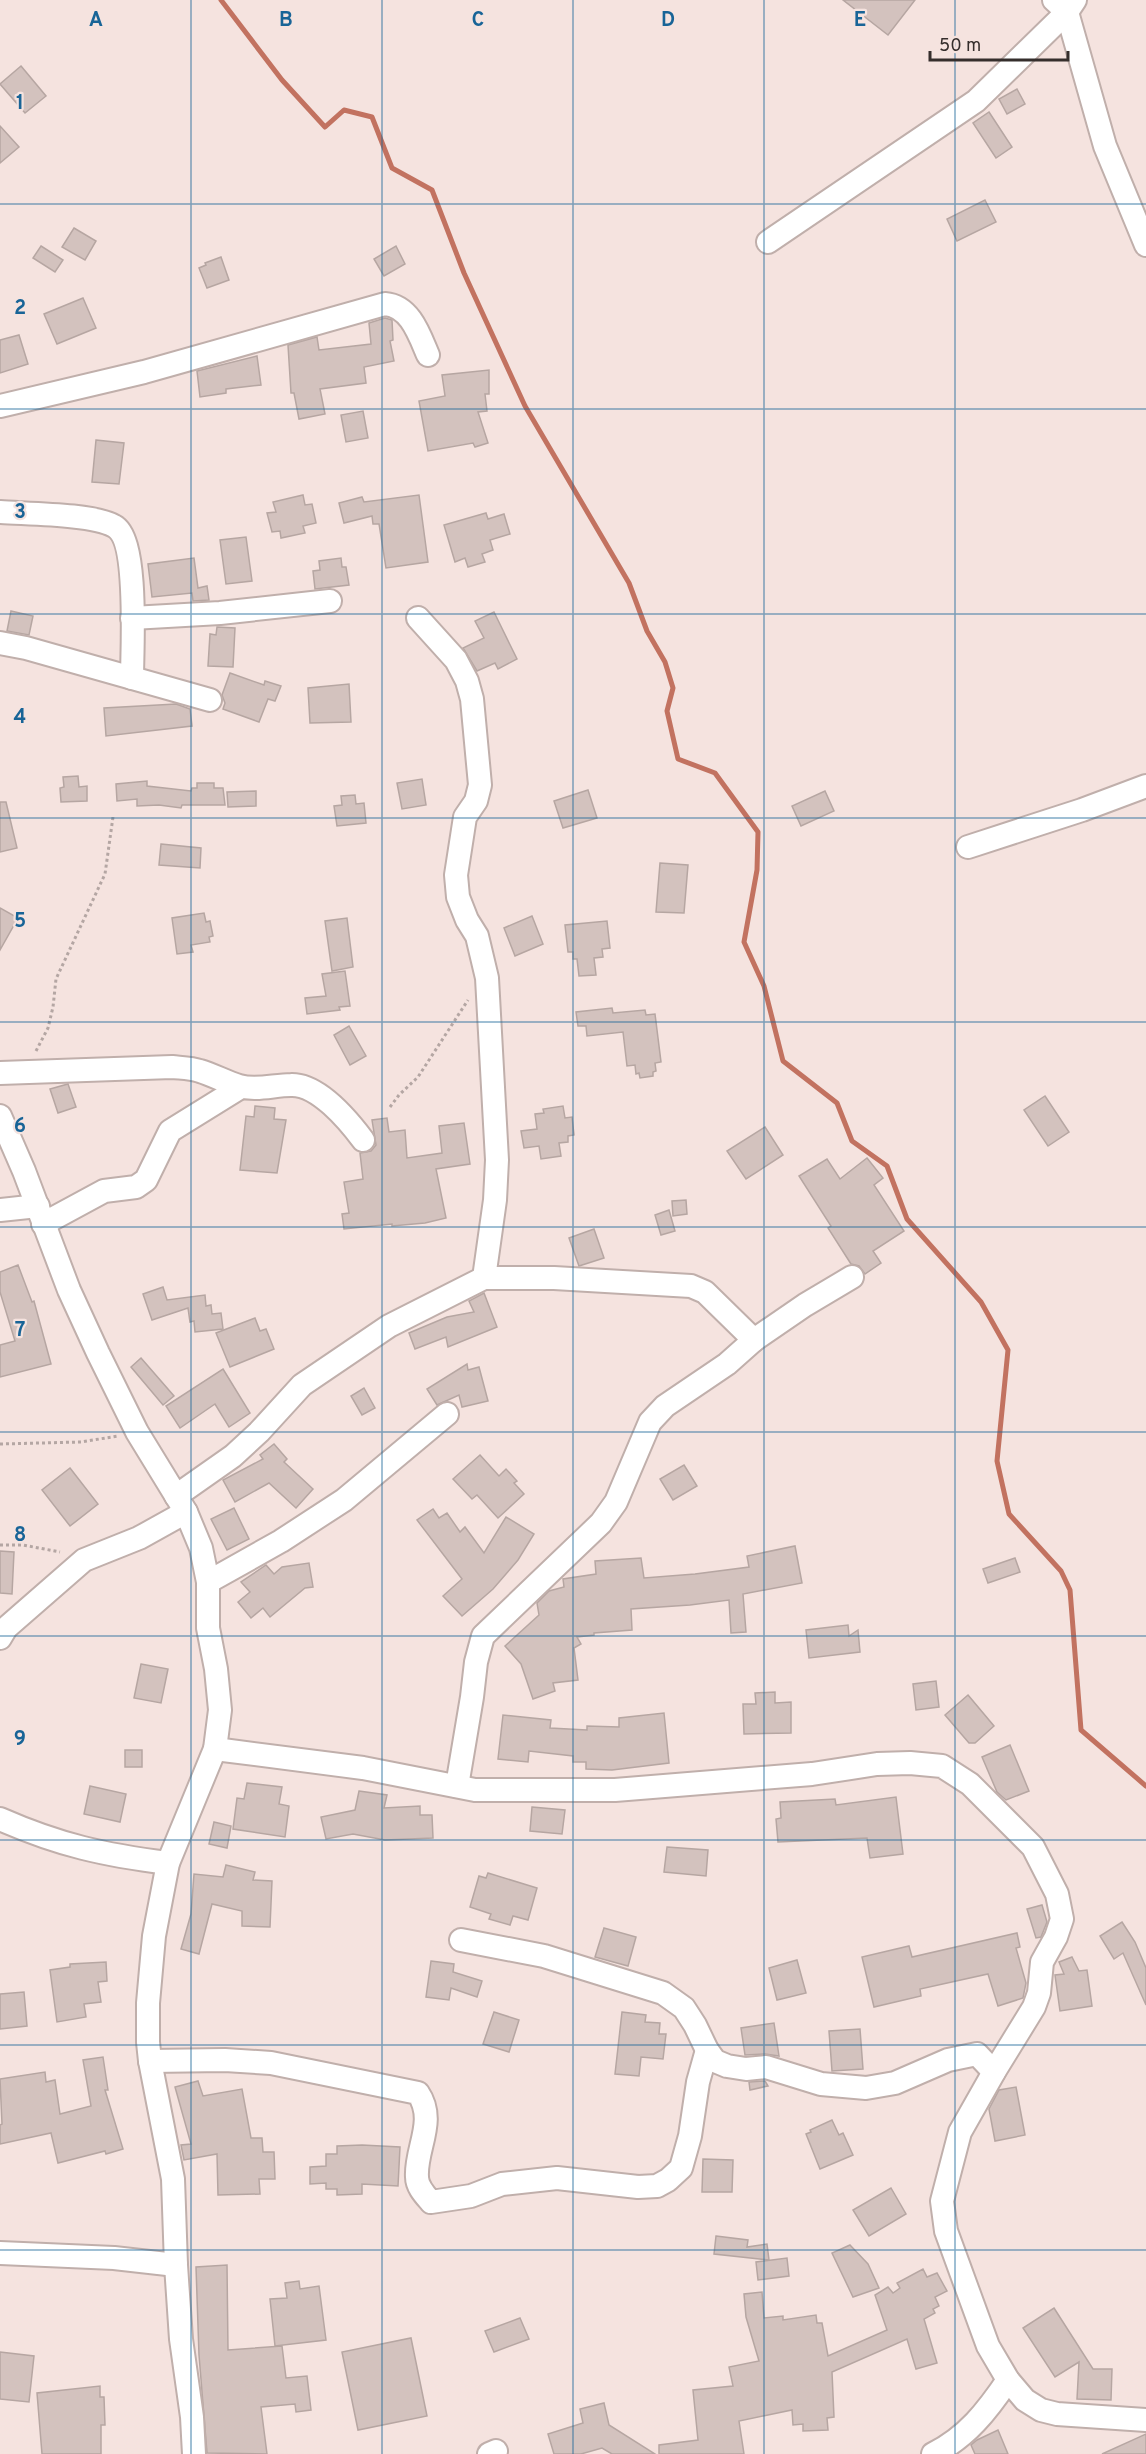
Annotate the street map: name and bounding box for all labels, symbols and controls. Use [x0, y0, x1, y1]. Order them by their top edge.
text: A [89, 8, 103, 34]
text: B [279, 8, 293, 34]
text: C [472, 8, 484, 34]
text: D [661, 8, 675, 34]
text: E [854, 8, 866, 34]
scale bar [930, 24, 1068, 62]
text: 50 m [939, 35, 981, 58]
text: 1 [16, 91, 24, 117]
text: 2 [14, 296, 26, 322]
text: 3 [14, 500, 26, 526]
text: 4 [14, 705, 26, 731]
text: 5 [14, 909, 26, 935]
text: 6 [14, 1114, 26, 1140]
text: 7 [15, 1318, 25, 1344]
text: 8 [14, 1523, 26, 1549]
text: 9 [14, 1727, 26, 1753]

